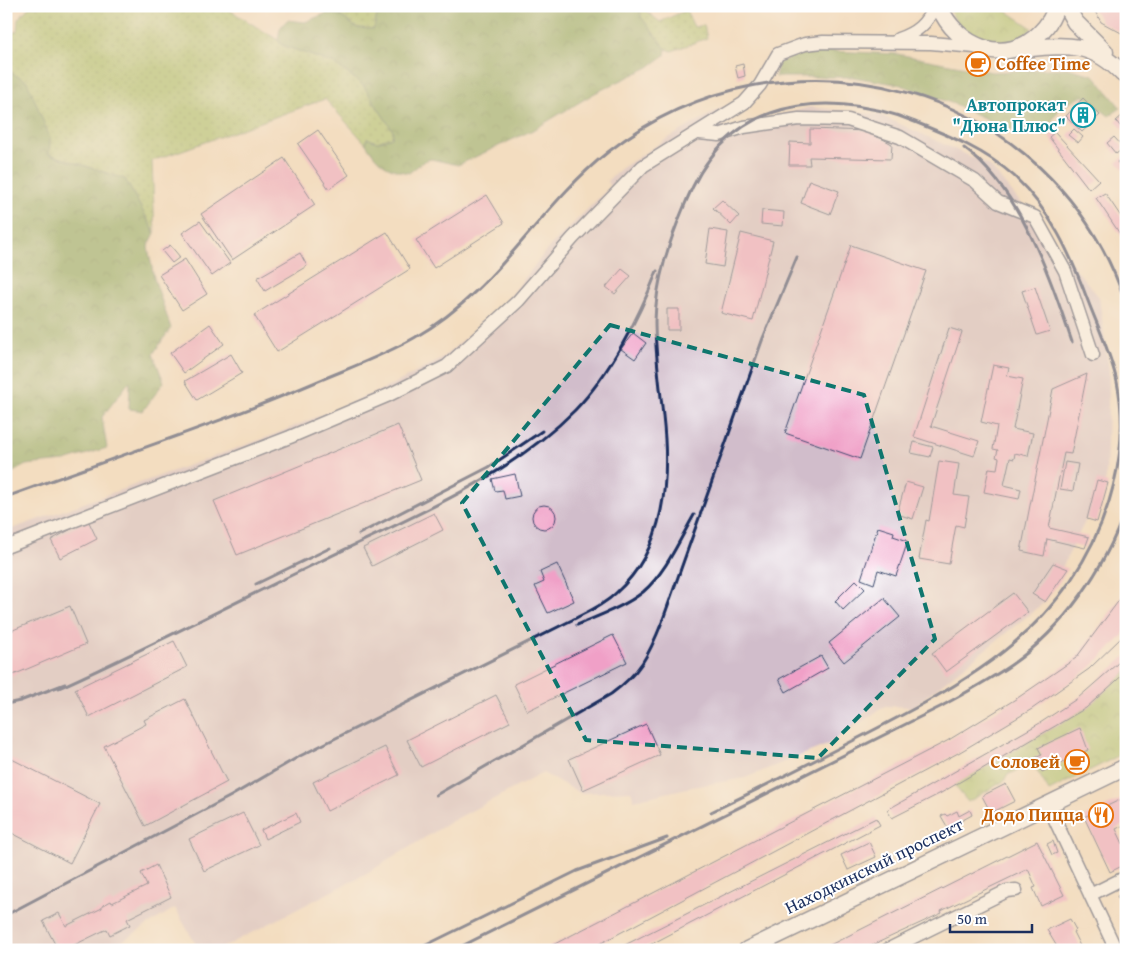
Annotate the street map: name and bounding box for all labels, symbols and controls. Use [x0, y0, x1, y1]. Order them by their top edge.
place label: Coffee Time [996, 50, 1091, 77]
cafe icon: Coffee Time [965, 51, 991, 77]
place label: Автопрокат "Дюна Плюс" [952, 91, 1066, 139]
building icon: Автопрокат "Дюна Плюс" [1070, 102, 1096, 128]
place label: Соловей [991, 748, 1060, 775]
cafe icon: Соловей [1064, 749, 1090, 775]
place label: Додо Пицца [981, 801, 1085, 828]
restaurant icon: Додо Пицца [1088, 802, 1114, 828]
street label: Находкинский проспект [780, 810, 968, 921]
scale bar [950, 901, 1032, 933]
text: 50 m [957, 908, 988, 929]

